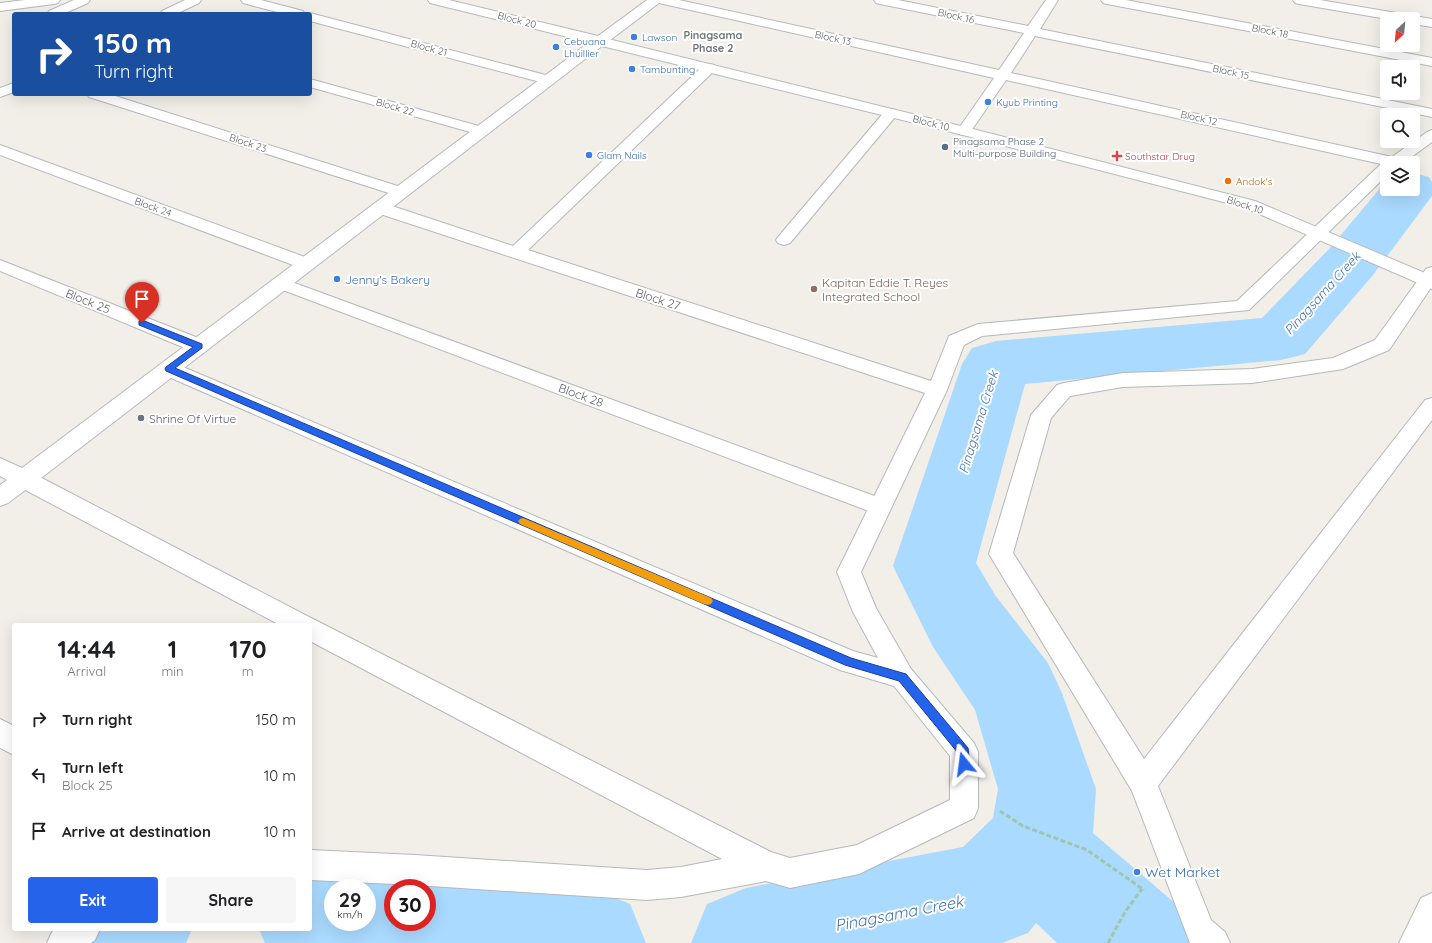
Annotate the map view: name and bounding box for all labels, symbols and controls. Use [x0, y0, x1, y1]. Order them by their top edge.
street label: Block 16 [937, 6, 976, 26]
street label: Block 20 [496, 9, 538, 31]
north arrow [1380, 12, 1420, 52]
map controls [1380, 12, 1420, 196]
street label: Block 18 [1251, 21, 1289, 41]
text: 150 m [94, 25, 172, 60]
icon: right [28, 28, 80, 80]
district label: Pinagsama Phase 2 [684, 28, 743, 55]
street label: Block 13 [814, 28, 852, 48]
place label: Lawson [642, 31, 677, 44]
marker: Lawson [629, 32, 639, 42]
place label: Cebuana Lhuillier [564, 35, 606, 60]
street label: Block 21 [409, 37, 449, 59]
marker: Cebuana Lhuillier [551, 42, 561, 52]
text: Turn right [94, 60, 174, 83]
button: sound [1380, 60, 1420, 100]
street label: Block 15 [1211, 62, 1251, 82]
place label: Tambunting [640, 63, 695, 76]
marker: Tambunting [627, 64, 637, 74]
street label: Block 22 [374, 95, 416, 119]
place label: Kyub Printing [996, 96, 1058, 109]
marker: Kyub Printing [983, 97, 993, 107]
street label: Block 12 [1179, 108, 1219, 128]
button: search [1380, 108, 1420, 148]
street label: Block 10 [911, 112, 951, 134]
street label: Block 23 [228, 131, 268, 155]
place label: Pinagsama Phase 2 Multi-purpose Building [953, 135, 1056, 160]
marker: Pinagsama Phase 2 Multi-purpose Building [940, 142, 950, 152]
place label: Glam Nails [597, 149, 647, 162]
marker: Glam Nails [584, 150, 594, 160]
place label: Southstar Drug [1125, 150, 1195, 163]
marker: Southstar Drug [1112, 151, 1122, 161]
button: layers [1380, 156, 1420, 196]
place label: Andok's [1236, 175, 1273, 188]
marker: Andok's [1223, 176, 1233, 186]
street label: Block 10 [1225, 193, 1265, 217]
street label: Block 24 [133, 194, 173, 220]
water label: Pinagsama Creek [1281, 247, 1364, 338]
place label: Jenny's Bakery [345, 272, 430, 287]
marker: Jenny's Bakery [332, 274, 342, 284]
place label: Kapitan Eddie T. Reyes Integrated School [822, 275, 948, 304]
pin [125, 282, 159, 323]
marker: Kapitan Eddie T. Reyes Integrated School [809, 284, 819, 294]
street label: Block 25 [64, 285, 112, 317]
street label: Block 27 [634, 285, 682, 313]
icon: arrive [131, 288, 153, 310]
water label: Pinagsama Creek [955, 368, 1001, 475]
street label: Block 28 [556, 380, 606, 410]
place label: Shrine Of Virtue [149, 411, 237, 426]
marker: Shrine Of Virtue [136, 413, 146, 423]
text: 14:44 [58, 634, 116, 664]
text: 1 [168, 634, 177, 664]
text: 170 [229, 634, 266, 664]
text: Arrival [67, 663, 106, 679]
text: min [161, 663, 184, 679]
text: m [242, 663, 254, 679]
icon: right [28, 708, 50, 730]
text: Turn right [62, 710, 133, 729]
text: 150 m [256, 710, 296, 729]
position arrow [943, 743, 985, 785]
text: Turn left [62, 758, 124, 777]
icon: left [28, 764, 50, 786]
text: 10 m [264, 766, 296, 785]
text: Block 25 [62, 777, 113, 793]
icon: arrive [28, 820, 50, 842]
text: Arrive at destination [62, 822, 211, 841]
text: 10 m [264, 822, 296, 841]
place label: Wet Market [1145, 863, 1220, 881]
marker: Wet Market [1132, 867, 1142, 877]
button: Exit [28, 877, 158, 923]
button: Share [166, 877, 296, 923]
speed limit sign: 30 [384, 879, 436, 931]
text: 29 [339, 887, 361, 912]
water label: Pinagsama Creek [833, 890, 966, 935]
text: km/h [337, 908, 363, 921]

